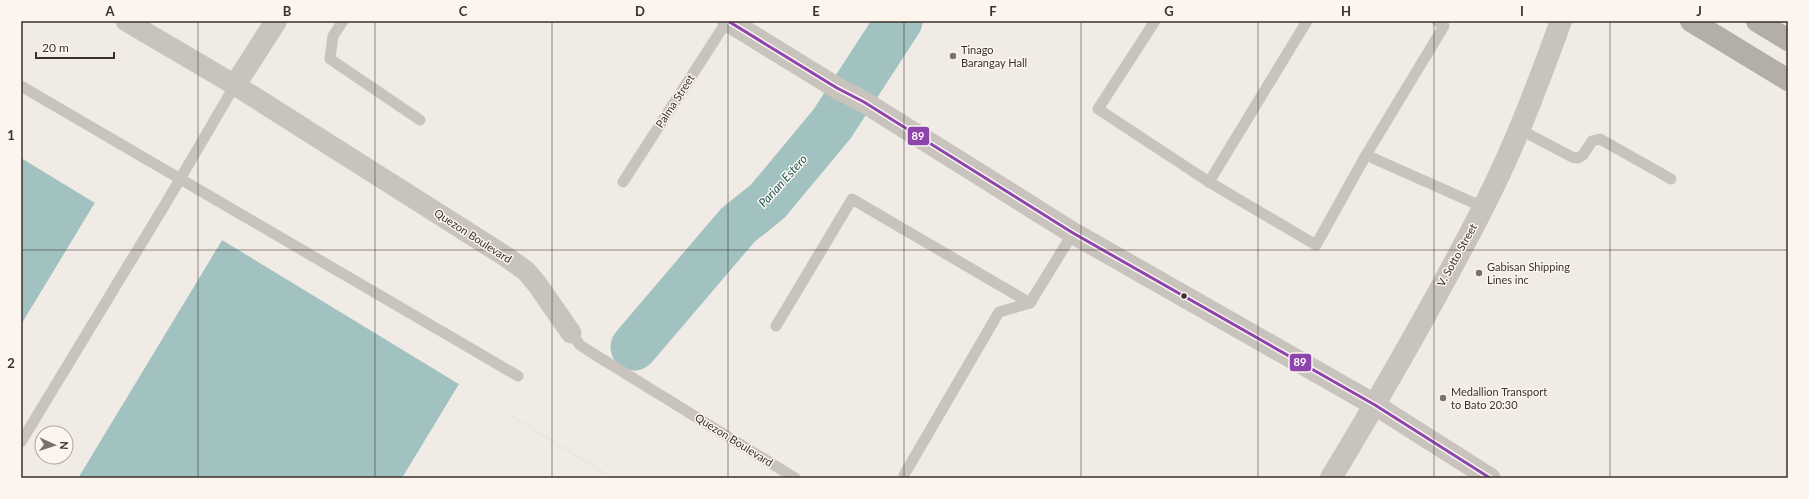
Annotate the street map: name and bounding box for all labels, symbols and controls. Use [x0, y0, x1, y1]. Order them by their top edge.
text: A [104, 3, 115, 19]
text: B [283, 3, 292, 19]
text: C [459, 3, 468, 19]
text: D [635, 3, 645, 19]
text: E [812, 3, 820, 19]
text: F [989, 3, 997, 19]
text: G [1164, 3, 1174, 19]
text: H [1341, 3, 1351, 19]
text: I [1520, 3, 1524, 19]
text: J [1696, 3, 1702, 19]
scale bar [36, 34, 114, 60]
text: 20 m [42, 40, 69, 55]
place label: Tinago Barangay Hall [961, 43, 1027, 69]
marker: Tinago Barangay Hall [948, 51, 958, 61]
street label: Palma Street [653, 72, 697, 130]
line badge: 89 [907, 126, 930, 146]
text: 1 [7, 127, 15, 143]
text: 89 [912, 129, 924, 142]
water label: Parian Estero [755, 151, 810, 210]
street label: Quezon Boulevard [432, 206, 514, 265]
street label: V. Sotto Street [1434, 221, 1479, 288]
place label: Gabisan Shipping Lines inc [1487, 260, 1570, 286]
marker: Gabisan Shipping Lines inc [1474, 268, 1484, 278]
unlabelled marker [1179, 291, 1189, 301]
line badge: 89 [1289, 353, 1312, 372]
text: 2 [7, 355, 15, 371]
text: 89 [1294, 355, 1306, 368]
place label: Medallion Transport to Bato 20:30 [1451, 385, 1547, 411]
marker: Medallion Transport to Bato 20:30 [1438, 393, 1448, 403]
street label: Quezon Boulevard [693, 410, 776, 469]
north arrow [34, 425, 74, 465]
text: N [58, 441, 71, 450]

